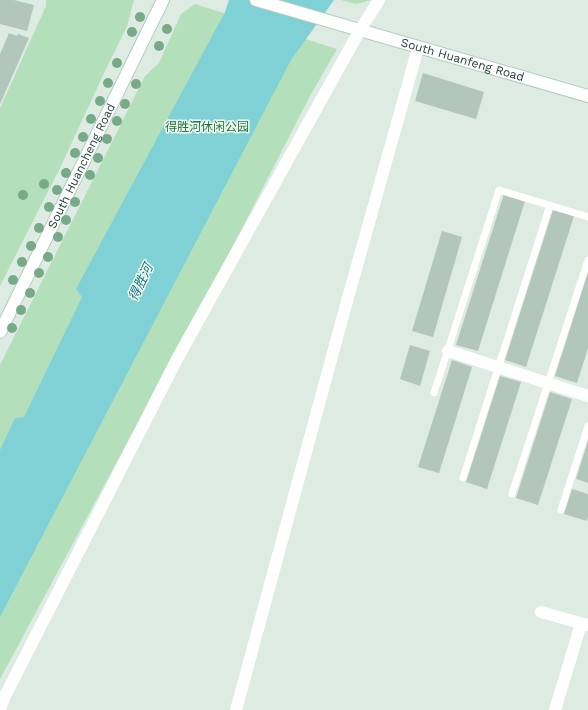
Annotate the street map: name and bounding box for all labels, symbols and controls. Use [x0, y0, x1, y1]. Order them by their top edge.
street label: South Huanfeng Road [399, 35, 526, 84]
street label: South Huancheng Road [45, 101, 118, 231]
park label: 得胜河休闲公园 [165, 120, 249, 134]
water label: 得胜河 [125, 259, 157, 303]

